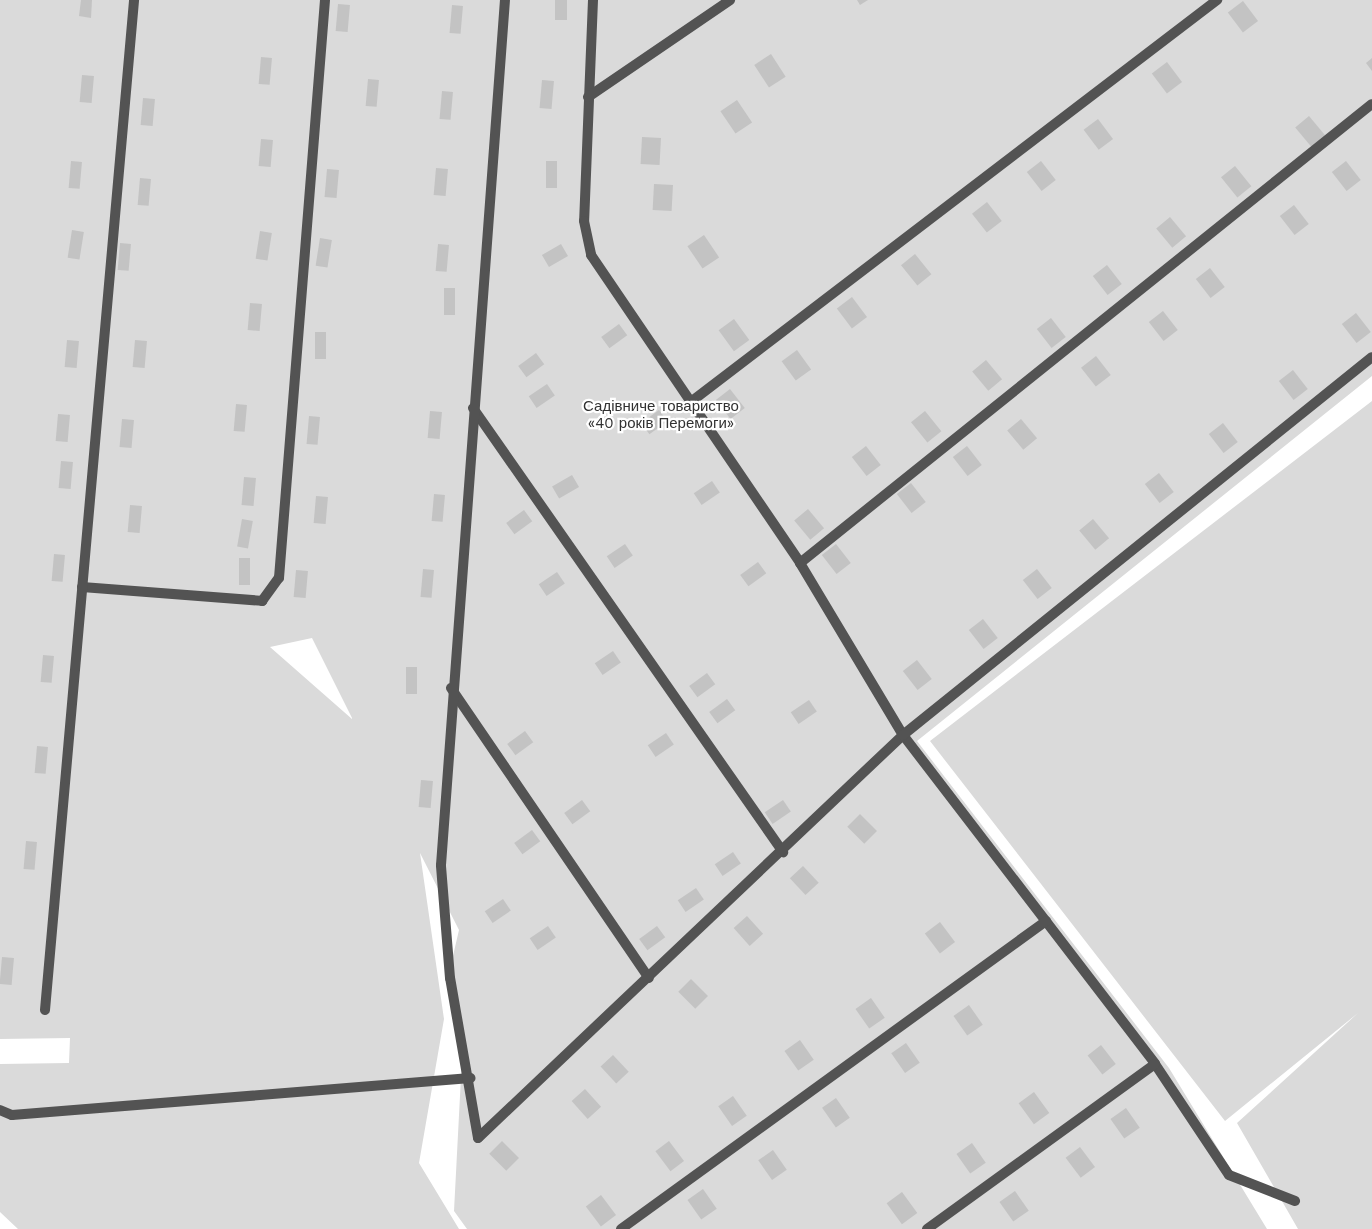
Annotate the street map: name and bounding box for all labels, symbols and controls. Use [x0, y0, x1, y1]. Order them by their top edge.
park label: Садівниче товариство «40 років Перемоги» [583, 397, 739, 432]

